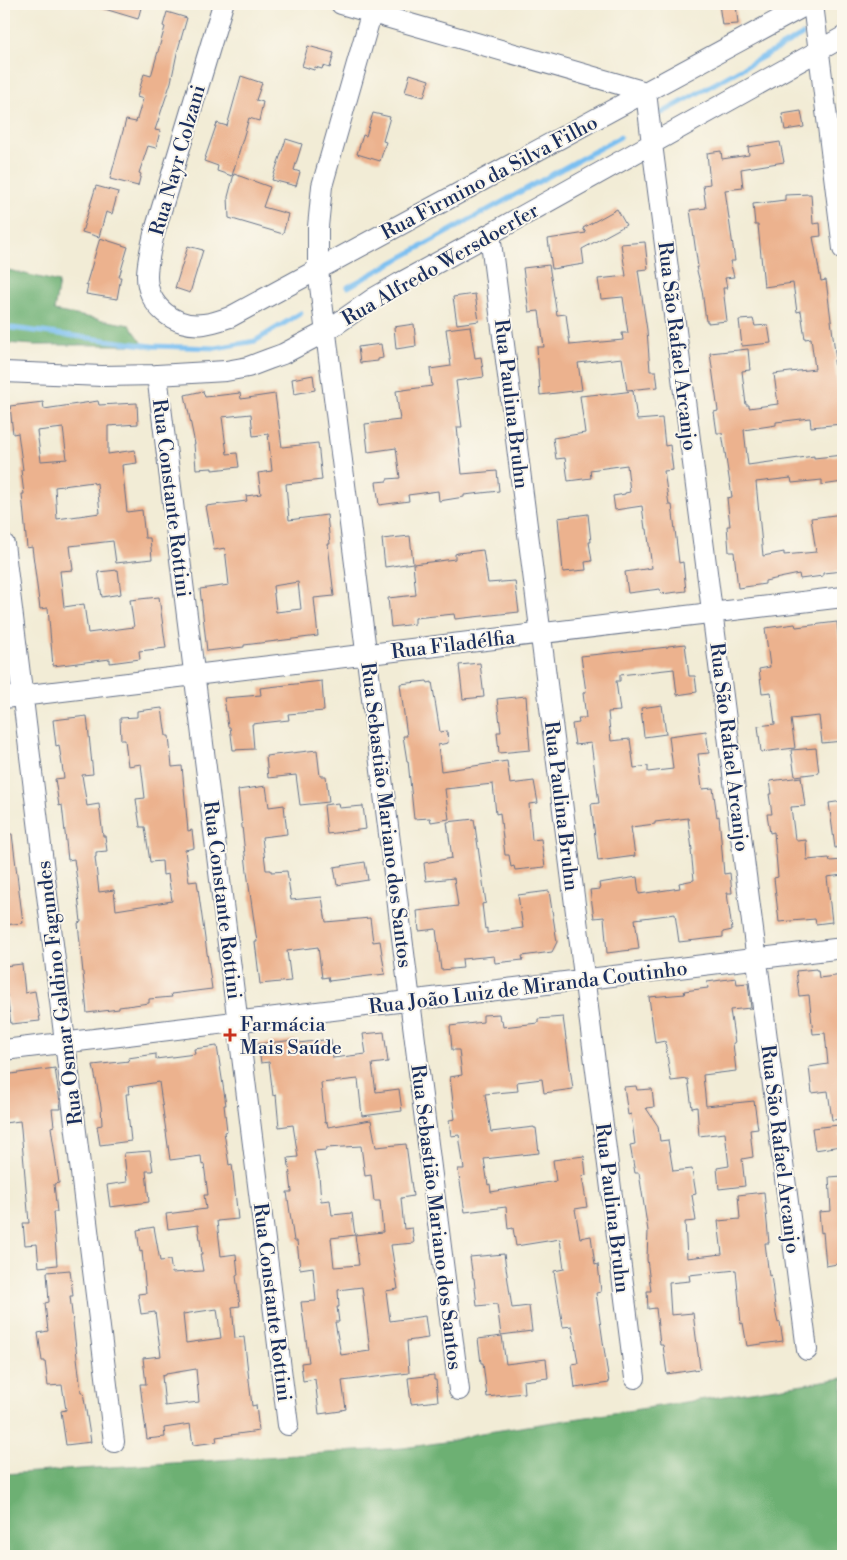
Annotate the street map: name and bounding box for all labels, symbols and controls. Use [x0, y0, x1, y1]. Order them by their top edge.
street label: Rua Nayr Colzani [145, 82, 212, 239]
street label: Rua Firmino da Silva Filho [377, 111, 602, 246]
street label: Rua Alfredo Wersdoerfer [338, 198, 544, 332]
street label: Rua São Rafael Arcanjo [651, 240, 702, 452]
street label: Rua Paulina Bruhn [488, 318, 533, 491]
street label: Rua Constante Rottini [146, 397, 195, 599]
street label: Rua Filadélfia [390, 625, 518, 665]
street label: Rua São Rafael Arcanjo [703, 641, 754, 853]
street label: Rua Sebastião Mariano dos Santos [354, 661, 417, 969]
street label: Rua Paulina Bruhn [538, 720, 583, 893]
street label: Rua Constante Rottini [197, 799, 246, 1001]
street label: Rua Osmar Galdino Fagundes [32, 859, 89, 1126]
street label: Rua João Luiz de Miranda Coutinho [367, 957, 689, 1020]
place label: Farmácia Mais Saúde [240, 1013, 342, 1061]
marker: Farmácia Mais Saúde [224, 1029, 236, 1041]
street label: Rua São Rafael Arcanjo [754, 1043, 805, 1255]
street label: Rua Sebastião Mariano dos Santos [404, 1063, 467, 1371]
street label: Rua Paulina Bruhn [589, 1122, 634, 1295]
street label: Rua Constante Rottini [247, 1201, 296, 1403]

